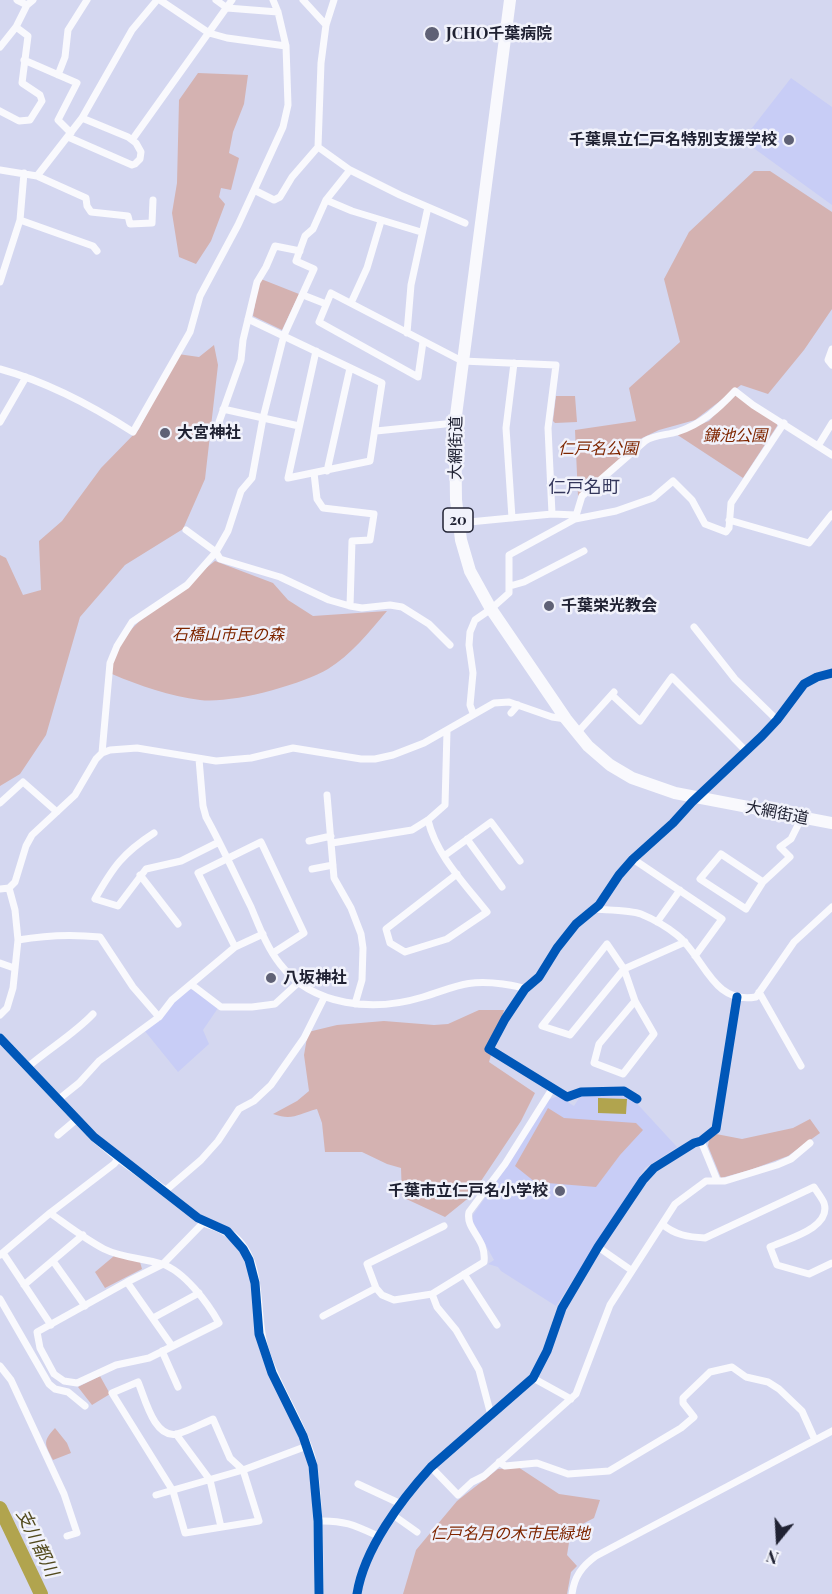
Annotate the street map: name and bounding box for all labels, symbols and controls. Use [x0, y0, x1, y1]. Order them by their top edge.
place label: JCHO千葉病院 [446, 24, 552, 44]
marker: JCHO千葉病院 [423, 25, 441, 43]
place label: 千葉県立仁戸名特別支援学校 [569, 130, 777, 150]
marker: 千葉県立仁戸名特別支援学校 [782, 133, 796, 147]
street label: 大網街道 [446, 416, 466, 480]
place label: 大宮神社 [177, 423, 241, 443]
marker: 大宮神社 [158, 426, 172, 440]
park label: 鎌池公園 [703, 426, 767, 446]
park label: 仁戸名公園 [558, 439, 638, 459]
district label: 仁戸名町 [548, 476, 620, 498]
road number: 20 [443, 508, 473, 532]
place label: 千葉栄光教会 [561, 596, 657, 616]
marker: 千葉栄光教会 [542, 599, 556, 613]
park label: 石橋山市民の森 [172, 625, 284, 645]
street label: 大網街道 [744, 797, 810, 829]
place label: 八坂神社 [283, 968, 347, 988]
marker: 八坂神社 [264, 971, 278, 985]
place label: 千葉市立仁戸名小学校 [388, 1181, 548, 1201]
marker: 千葉市立仁戸名小学校 [553, 1184, 567, 1198]
water label: 支川都川 [12, 1506, 62, 1580]
north arrow [748, 1510, 808, 1570]
park label: 仁戸名月の木市民緑地 [430, 1524, 590, 1544]
text: N [764, 1546, 781, 1569]

